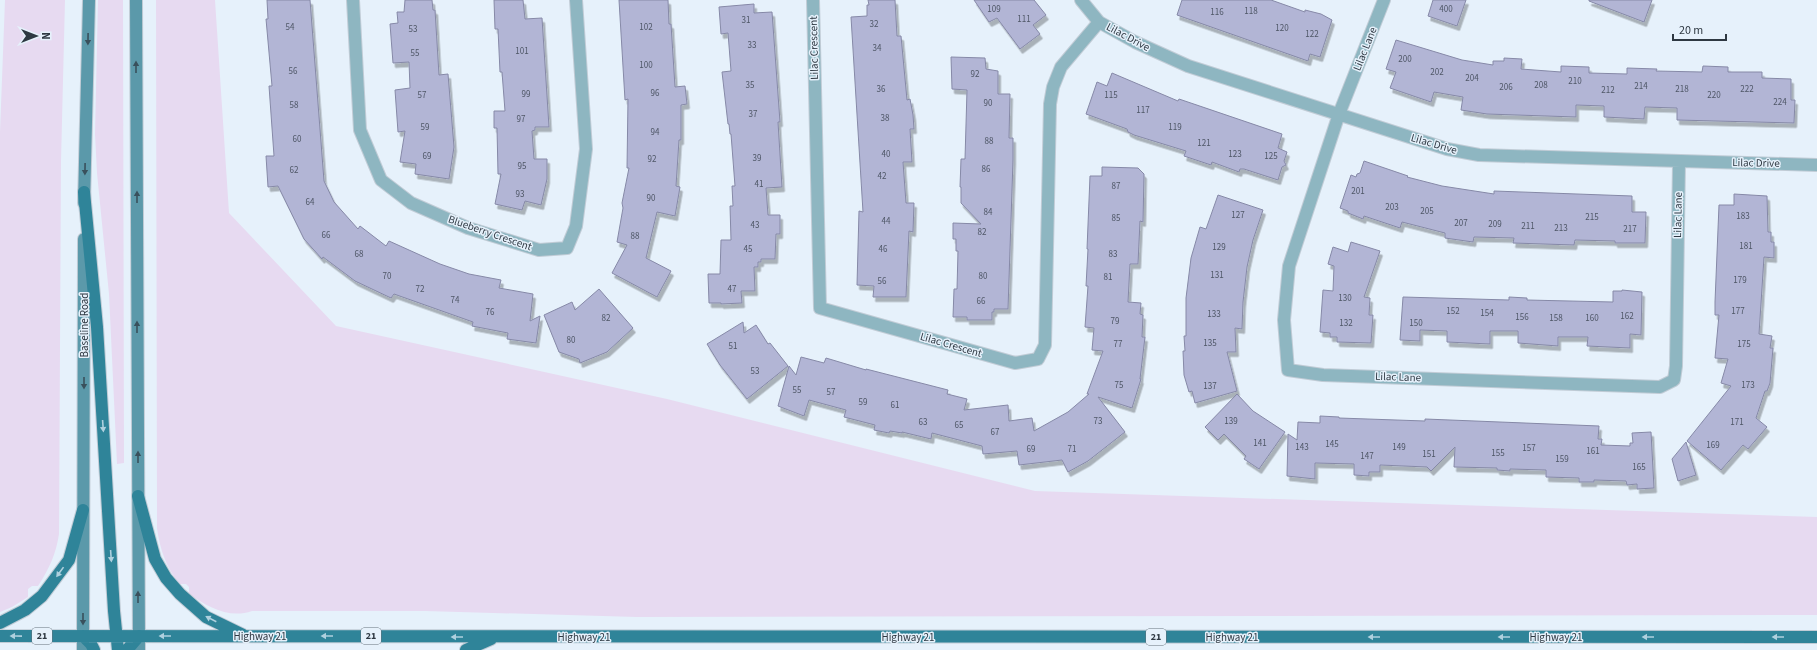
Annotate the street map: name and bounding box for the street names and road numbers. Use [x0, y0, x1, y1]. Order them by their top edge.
street label: Lilac Crescent [806, 16, 822, 80]
street label: Lilac Drive [1104, 19, 1153, 55]
street label: Lilac Lane [1349, 24, 1381, 73]
street label: Lilac Drive [1409, 130, 1459, 158]
street label: Lilac Drive [1732, 155, 1780, 171]
street label: Lilac Lane [1670, 191, 1686, 238]
street label: Blueberry Crescent [446, 212, 534, 254]
street label: Baseline Road [77, 293, 92, 357]
street label: Lilac Crescent [918, 329, 984, 361]
street label: Lilac Lane [1375, 369, 1422, 385]
road number: 21 [32, 628, 52, 644]
road number: 21 [361, 628, 381, 644]
street label: Highway 21 [233, 629, 287, 644]
road number: 21 [1146, 629, 1166, 645]
street label: Highway 21 [557, 630, 611, 645]
street label: Highway 21 [881, 630, 935, 645]
street label: Highway 21 [1205, 630, 1259, 645]
street label: Highway 21 [1529, 630, 1583, 645]

